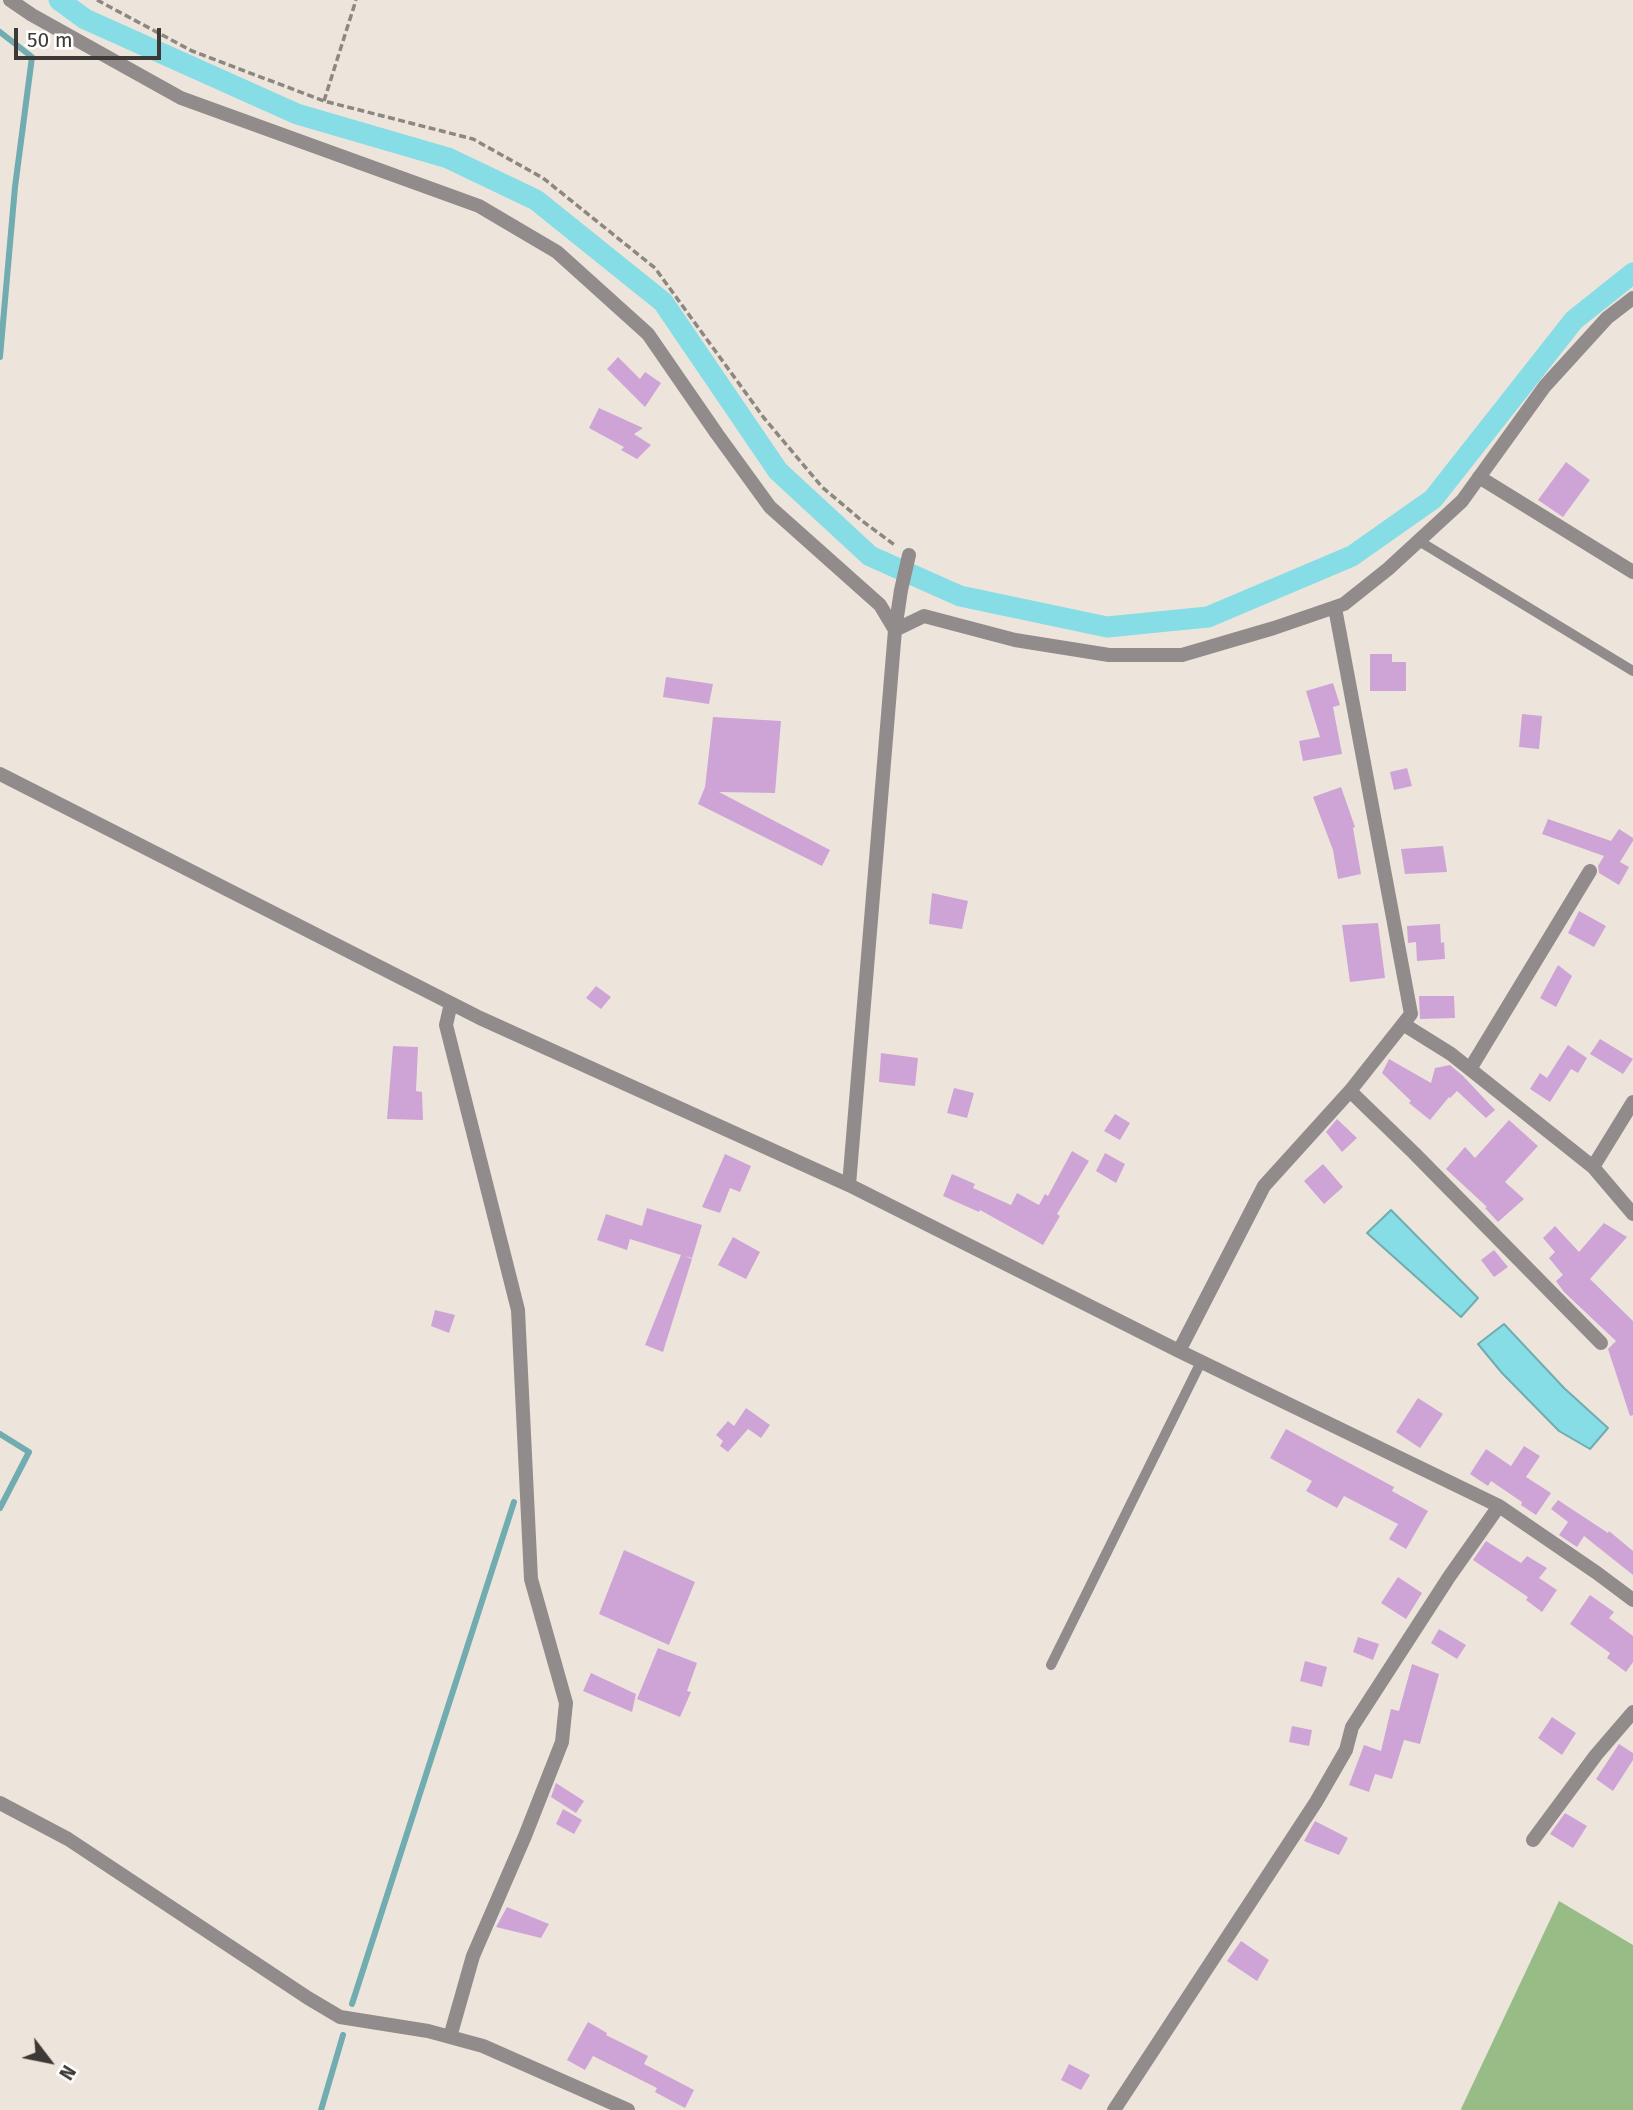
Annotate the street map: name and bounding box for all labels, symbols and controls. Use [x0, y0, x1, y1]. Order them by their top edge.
scale bar [18, 14, 164, 58]
text: 50 m [27, 27, 73, 53]
north arrow [14, 2026, 84, 2096]
text: N [54, 2061, 80, 2084]

